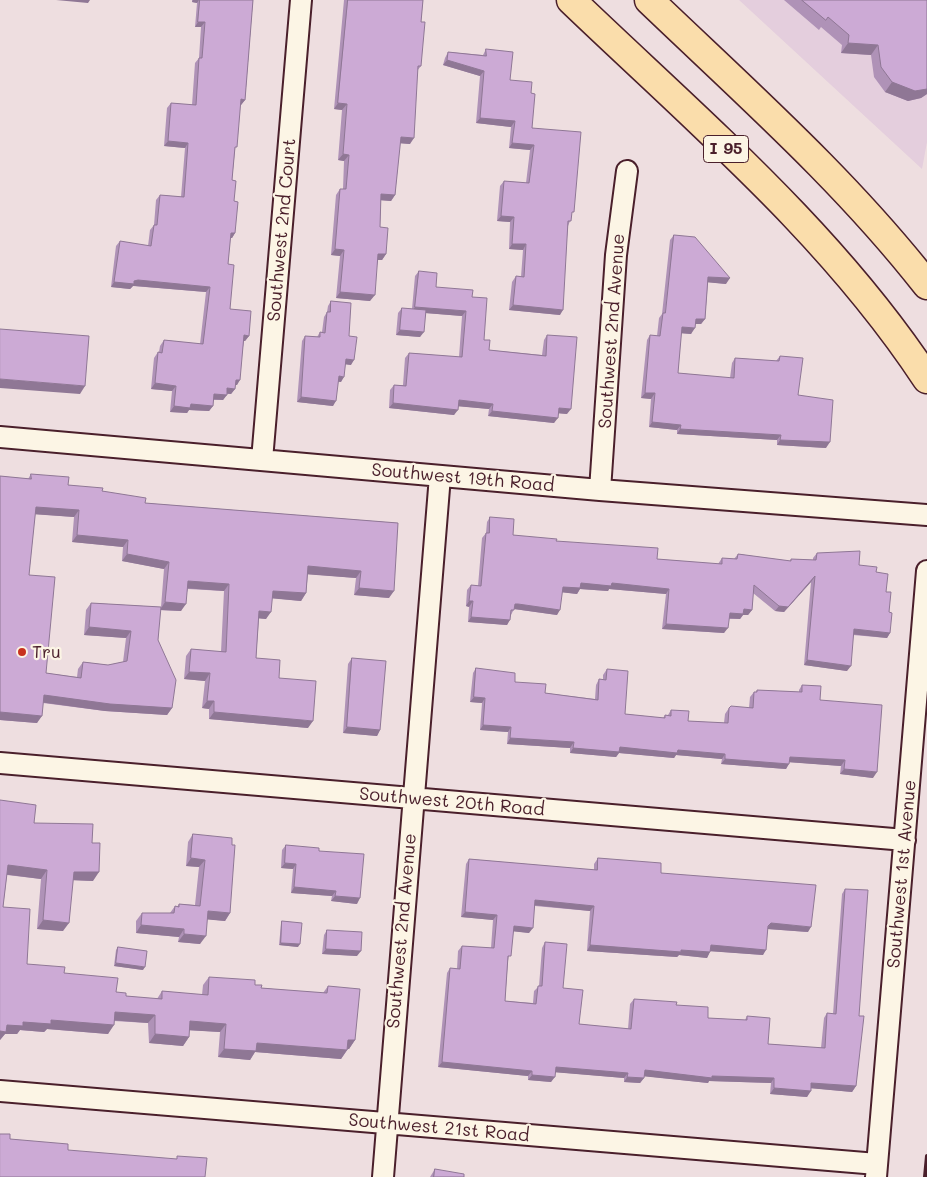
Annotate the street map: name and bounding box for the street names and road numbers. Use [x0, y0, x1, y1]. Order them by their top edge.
road number: I 95 [704, 136, 748, 162]
street label: Southwest 2nd Court [263, 138, 301, 322]
street label: Southwest 2nd Avenue [594, 233, 630, 429]
street label: Southwest 19th Road [371, 459, 555, 497]
street label: Southwest 1st Avenue [883, 779, 921, 969]
street label: Southwest 20th Road [358, 783, 546, 821]
street label: Southwest 2nd Avenue [383, 833, 421, 1029]
street label: Southwest 21st Road [348, 1109, 530, 1147]

